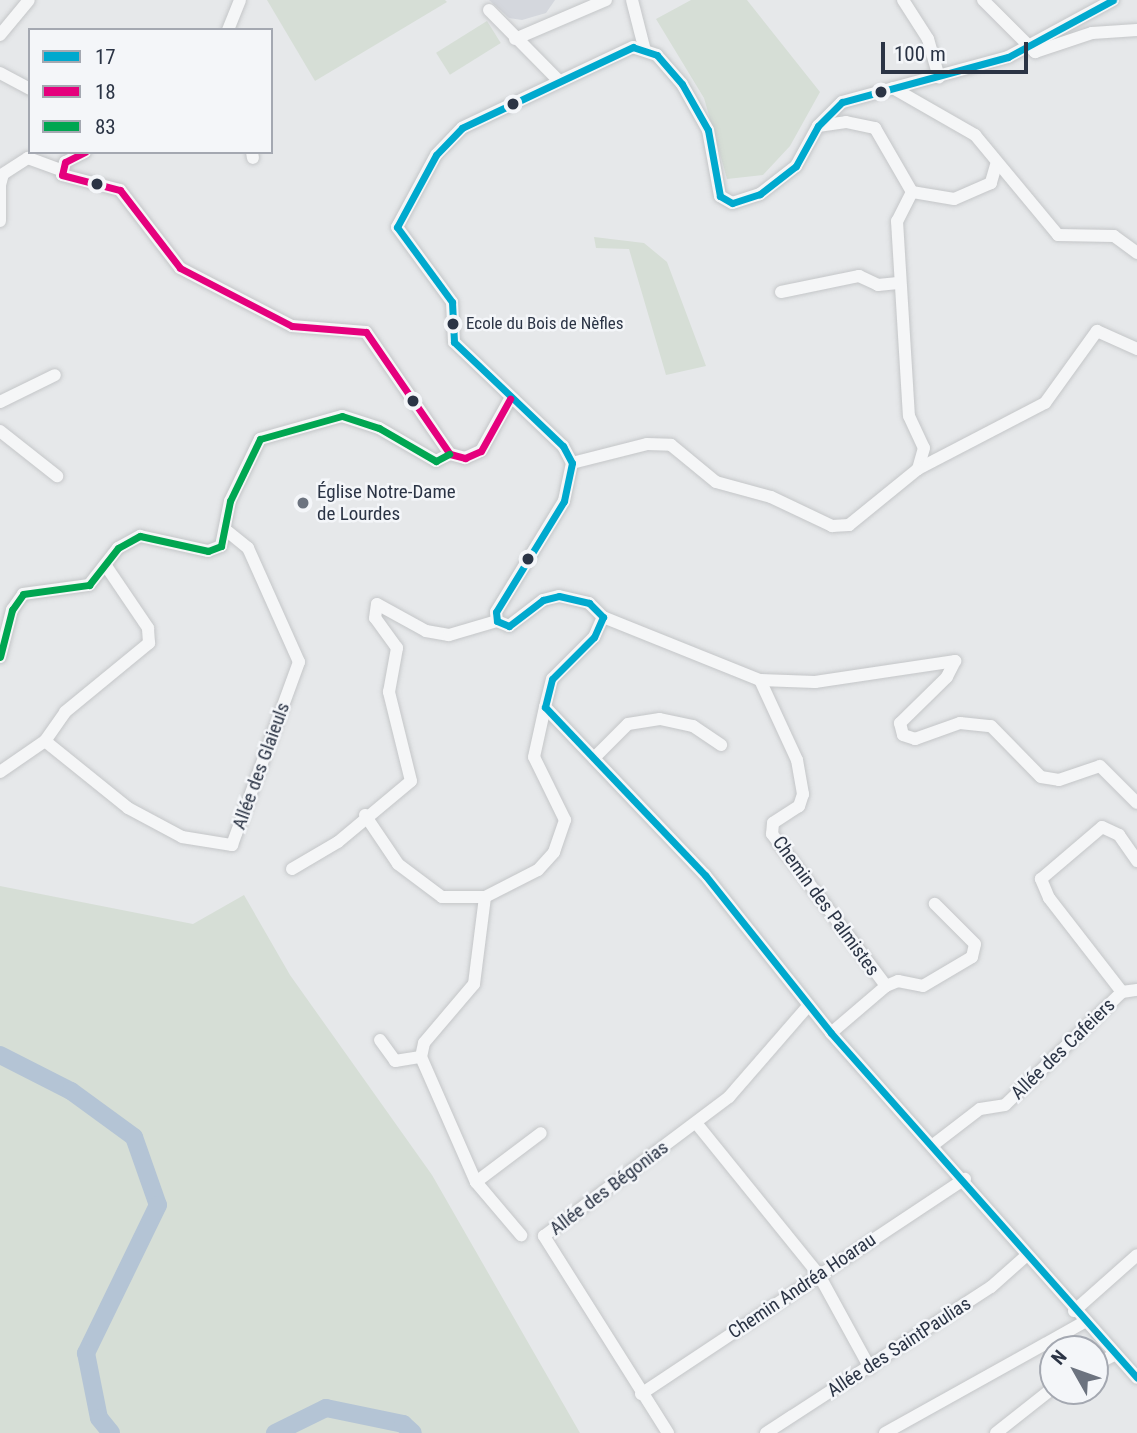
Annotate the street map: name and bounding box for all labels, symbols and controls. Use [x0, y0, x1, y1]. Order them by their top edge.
legend [28, 28, 273, 154]
scale bar [885, 28, 1032, 72]
text: 100 m [894, 42, 946, 66]
text: 17 [95, 45, 116, 69]
text: 18 [95, 80, 116, 104]
unlabelled marker [874, 85, 888, 99]
unlabelled marker [506, 97, 520, 111]
text: 83 [95, 115, 116, 139]
unlabelled marker [90, 177, 104, 191]
place label: Ecole du Bois de Nèfles [466, 314, 623, 334]
marker: Ecole du Bois de Nèfles [446, 317, 460, 331]
unlabelled marker [406, 394, 420, 408]
place label: Église Notre-Dame de Lourdes [317, 481, 456, 525]
marker: Église Notre-Dame de Lourdes [295, 495, 311, 511]
unlabelled marker [521, 552, 535, 566]
street label: Allée des Glaieuls [227, 699, 295, 833]
street label: Chemin des Palmistes [768, 832, 884, 980]
street label: Allée des Cafeiers [1006, 994, 1120, 1104]
street label: Allée des Bégonias [545, 1136, 673, 1240]
street label: Chemin Andréa Hoarau [724, 1228, 880, 1344]
street label: Allée des SaintPaulias [823, 1292, 975, 1402]
north arrow [1039, 1335, 1109, 1405]
text: N [1047, 1346, 1072, 1369]

